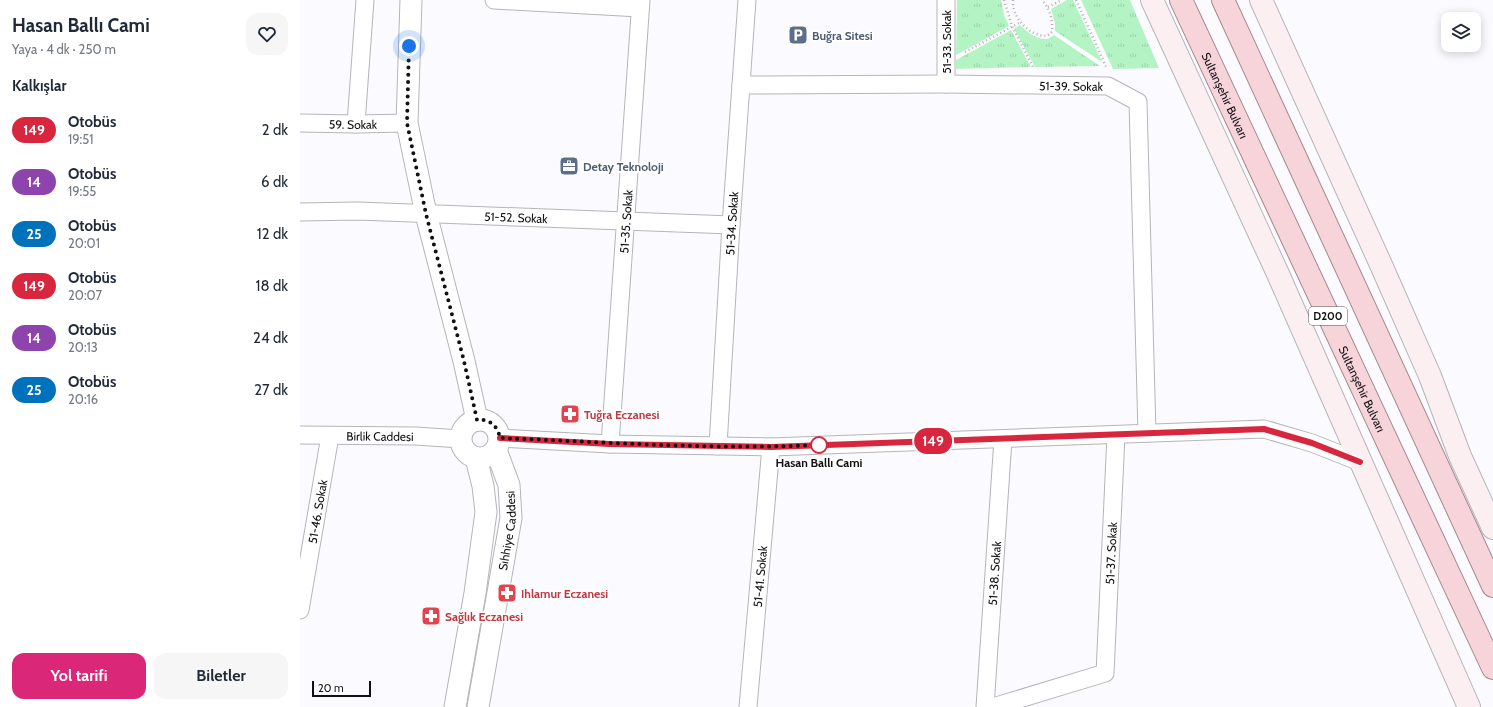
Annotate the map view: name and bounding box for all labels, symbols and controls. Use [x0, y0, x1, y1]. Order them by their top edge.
street label: 51-33. Sokak [939, 10, 954, 74]
map controls [1441, 12, 1481, 52]
button: layers [1441, 12, 1481, 52]
button: heart [246, 13, 288, 55]
text: Hasan Ballı Cami [12, 14, 150, 37]
parking icon: Buğra Sitesi [787, 24, 809, 46]
place label: Buğra Sitesi [812, 28, 873, 43]
your location [399, 36, 419, 56]
text: Yaya · 4 dk · 250 m [12, 41, 116, 57]
street label: Sultanşehir Bulvarı [1199, 50, 1252, 141]
text: Kalkışlar [12, 77, 66, 95]
street label: 51-39. Sokak [1039, 78, 1104, 93]
text: Otobüs [68, 113, 116, 131]
street label: 59. Sokak [329, 116, 378, 132]
text: 149 [23, 121, 45, 139]
text: 2 dk [262, 121, 288, 139]
text: 19:51 [68, 131, 94, 147]
office icon: Detay Teknoloji [558, 155, 580, 177]
place label: Detay Teknoloji [583, 159, 664, 174]
text: Otobüs [68, 165, 116, 183]
text: 14 [27, 173, 41, 191]
text: 6 dk [261, 173, 288, 191]
text: 19:55 [68, 183, 96, 199]
street label: 51-35. Sokak [616, 189, 635, 254]
street label: 51-34. Sokak [722, 190, 741, 256]
street label: 51-52. Sokak [484, 208, 549, 226]
text: Otobüs [68, 217, 116, 235]
text: 25 [27, 225, 41, 243]
text: 12 dk [257, 225, 288, 243]
text: 20:01 [68, 235, 100, 251]
text: Otobüs [68, 269, 116, 287]
text: 149 [23, 277, 45, 295]
text: 18 dk [256, 277, 288, 295]
text: 20:07 [68, 287, 102, 303]
road number: D200 [1309, 307, 1347, 325]
text: Otobüs [68, 321, 116, 339]
text: 14 [27, 329, 41, 347]
text: 24 dk [253, 329, 288, 347]
text: 20:13 [68, 339, 98, 355]
street label: Sultanşehir Bulvarı [1336, 343, 1389, 434]
text: Otobüs [68, 373, 116, 391]
text: 25 [27, 381, 41, 399]
text: 27 dk [254, 381, 288, 399]
text: 20:16 [68, 391, 98, 407]
pharmacy icon: Tuğra Eczanesi [559, 403, 581, 425]
place label: Tuğra Eczanesi [584, 407, 660, 422]
street label: Birlik Caddesi [346, 428, 414, 443]
line badge: 149 [910, 428, 956, 454]
text: 149 [922, 432, 944, 450]
marker: Hasan Ballı Cami [810, 436, 828, 454]
place label: Hasan Ballı Cami [776, 455, 863, 470]
street label: 51-46. Sokak [304, 478, 330, 545]
street label: Sıhhiye Caddesi [495, 490, 518, 571]
street label: 51-37. Sokak [1102, 521, 1120, 585]
street label: 51-38. Sokak [984, 540, 1004, 606]
street label: 51-41. Sokak [749, 545, 770, 608]
pharmacy icon: Ihlamur Eczanesi [496, 582, 518, 604]
place label: Ihlamur Eczanesi [521, 586, 608, 601]
pharmacy icon: Sağlık Eczanesi [420, 605, 442, 627]
place label: Sağlık Eczanesi [445, 609, 523, 624]
button: Yol tarifi [12, 653, 146, 699]
button: Biletler [154, 653, 288, 699]
scale bar [312, 679, 371, 698]
text: 20 m [318, 681, 344, 695]

